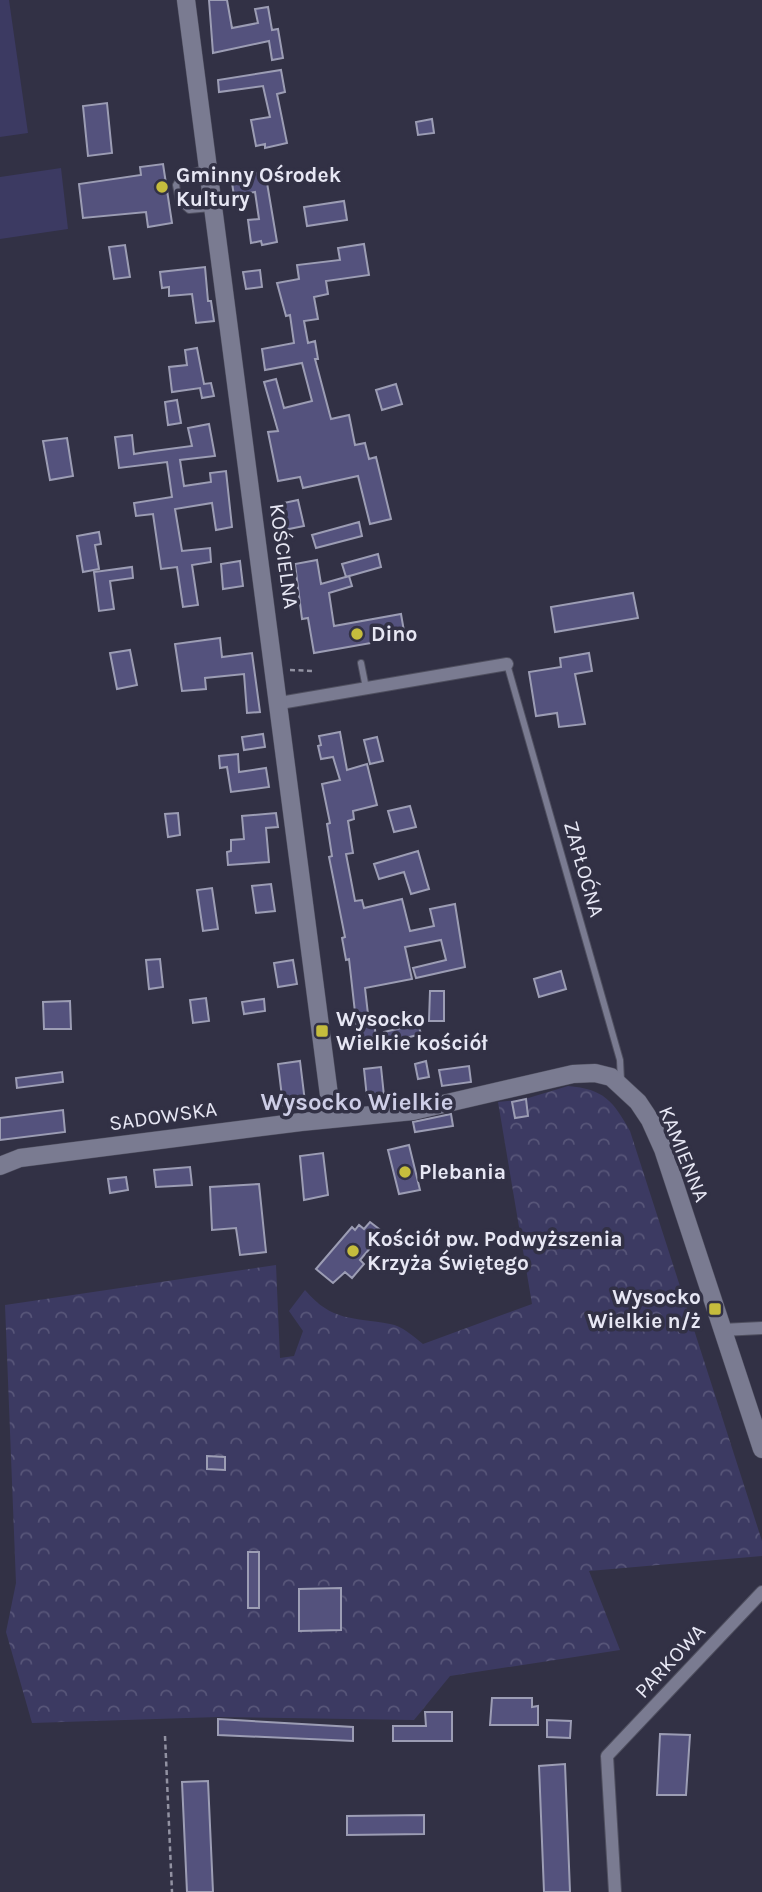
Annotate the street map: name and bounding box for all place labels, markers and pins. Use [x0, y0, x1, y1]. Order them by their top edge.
place label: Gminny Ośrodek Kultury [176, 163, 342, 211]
marker: Gminny Ośrodek Kultury [154, 179, 170, 195]
place label: Dino [371, 622, 417, 646]
marker: Dino [349, 626, 365, 642]
place label: Wysocko Wielkie kościół [336, 1007, 488, 1055]
marker: Wysocko Wielkie kościół [314, 1023, 330, 1039]
place label: Plebania [419, 1160, 506, 1184]
marker: Plebania [397, 1164, 413, 1180]
place label: Kościół pw. Podwyższenia Krzyża Świętego [367, 1227, 623, 1275]
marker: Kościół pw. Podwyższenia Krzyża Świętego [345, 1243, 361, 1259]
place label: Wysocko Wielkie n/ż [588, 1285, 701, 1333]
marker: Wysocko Wielkie n/ż [707, 1301, 723, 1317]

